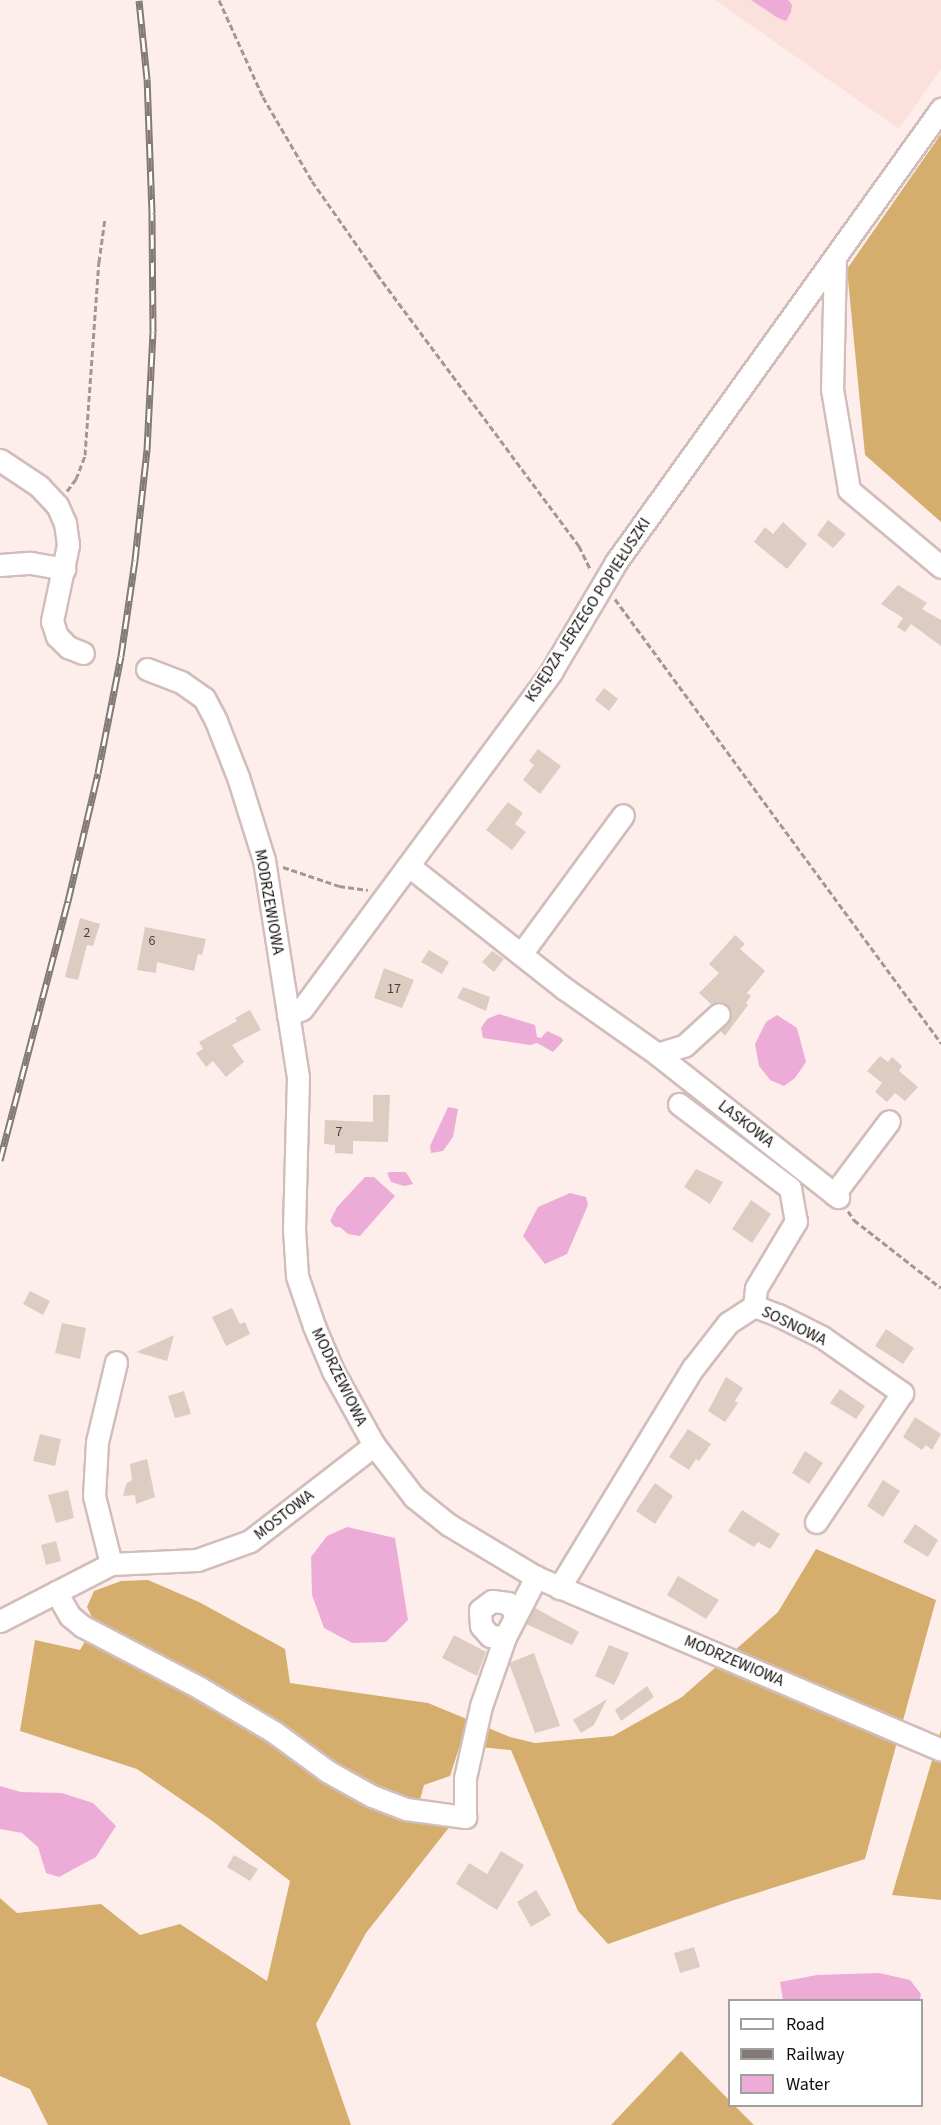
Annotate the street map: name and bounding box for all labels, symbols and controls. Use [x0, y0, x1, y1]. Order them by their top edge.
street label: KSIĘDZA JERZEGO POPIEŁUSZKI [521, 514, 655, 706]
street label: MODRZEWIOWA [250, 848, 288, 956]
house number: 2 [84, 925, 90, 941]
house number: 6 [149, 933, 155, 949]
house number: 17 [387, 981, 401, 997]
street label: LASKOWA [714, 1096, 778, 1152]
house number: 7 [336, 1124, 342, 1140]
street label: SOSNOWA [758, 1302, 830, 1350]
street label: MODRZEWIOWA [307, 1325, 371, 1429]
street label: MOSTOWA [250, 1486, 318, 1544]
street label: MODRZEWIOWA [681, 1631, 787, 1691]
legend [728, 1999, 923, 2107]
text: Road [786, 2012, 825, 2037]
text: Railway [786, 2042, 845, 2067]
text: Water [786, 2072, 830, 2097]

